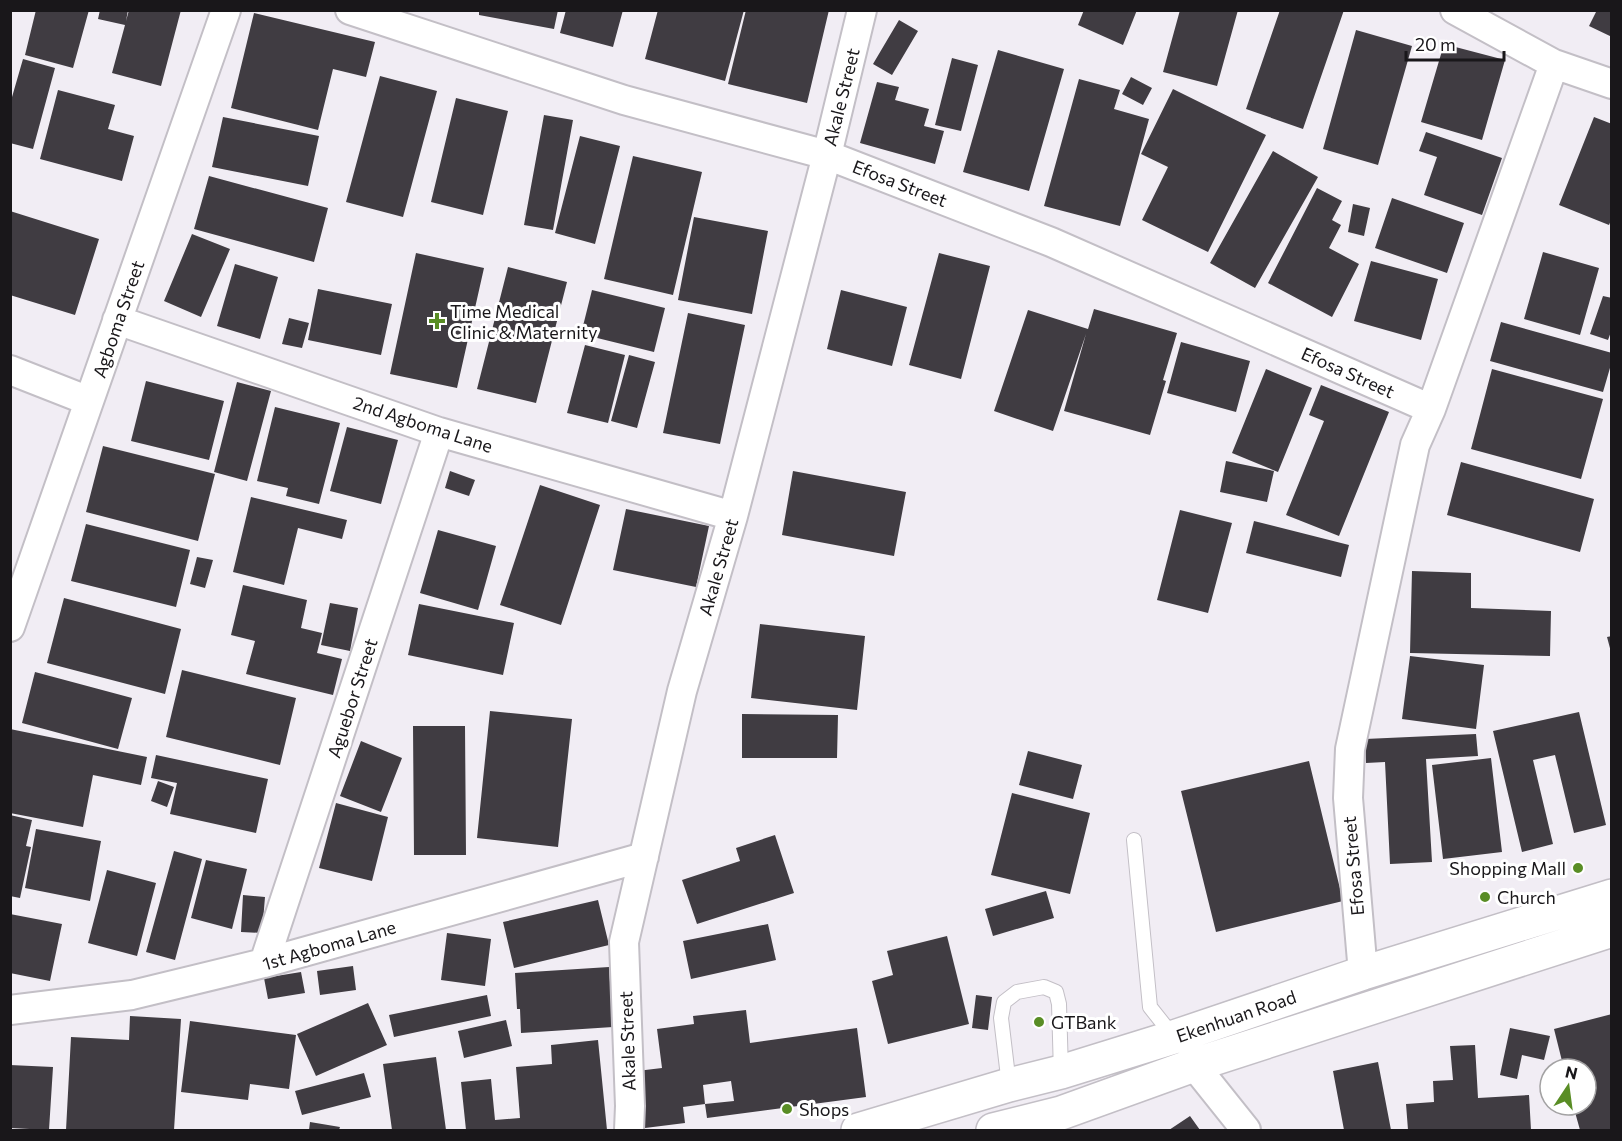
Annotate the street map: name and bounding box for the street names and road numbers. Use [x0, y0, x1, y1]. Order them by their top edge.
street label: Akale Street [818, 46, 864, 148]
street label: Efosa Street [850, 155, 950, 211]
street label: Agboma Street [88, 257, 148, 381]
street label: Efosa Street [1298, 342, 1398, 402]
street label: 2nd Agboma Lane [350, 391, 496, 457]
street label: Akale Street [694, 516, 742, 618]
street label: Aguebor Street [322, 636, 382, 760]
street label: Efosa Street [1338, 815, 1368, 917]
street label: 1st Agboma Lane [260, 915, 398, 975]
street label: Ekenhuan Road [1173, 985, 1299, 1047]
street label: Akale Street [614, 991, 640, 1091]

